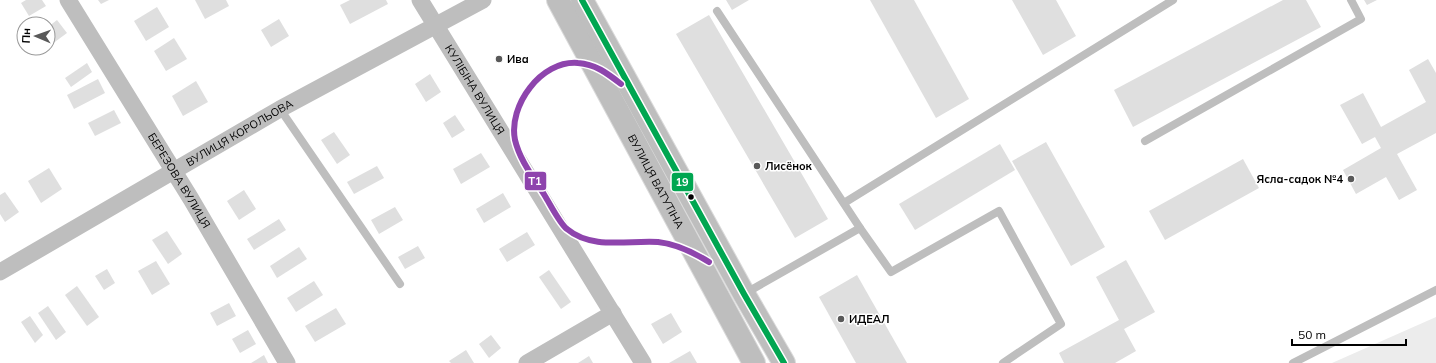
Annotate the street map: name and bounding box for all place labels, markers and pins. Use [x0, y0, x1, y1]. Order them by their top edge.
place label: Ива [507, 52, 529, 66]
marker: Ива [494, 54, 504, 64]
place label: Лисёнок [765, 159, 813, 173]
marker: Лисёнок [752, 161, 762, 171]
place label: Ясла-садок №4 [1256, 172, 1343, 186]
marker: Ясла-садок №4 [1346, 174, 1356, 184]
unlabelled marker [686, 192, 696, 202]
place label: ИДЕАЛ [849, 312, 890, 326]
marker: ИДЕАЛ [836, 314, 846, 324]

